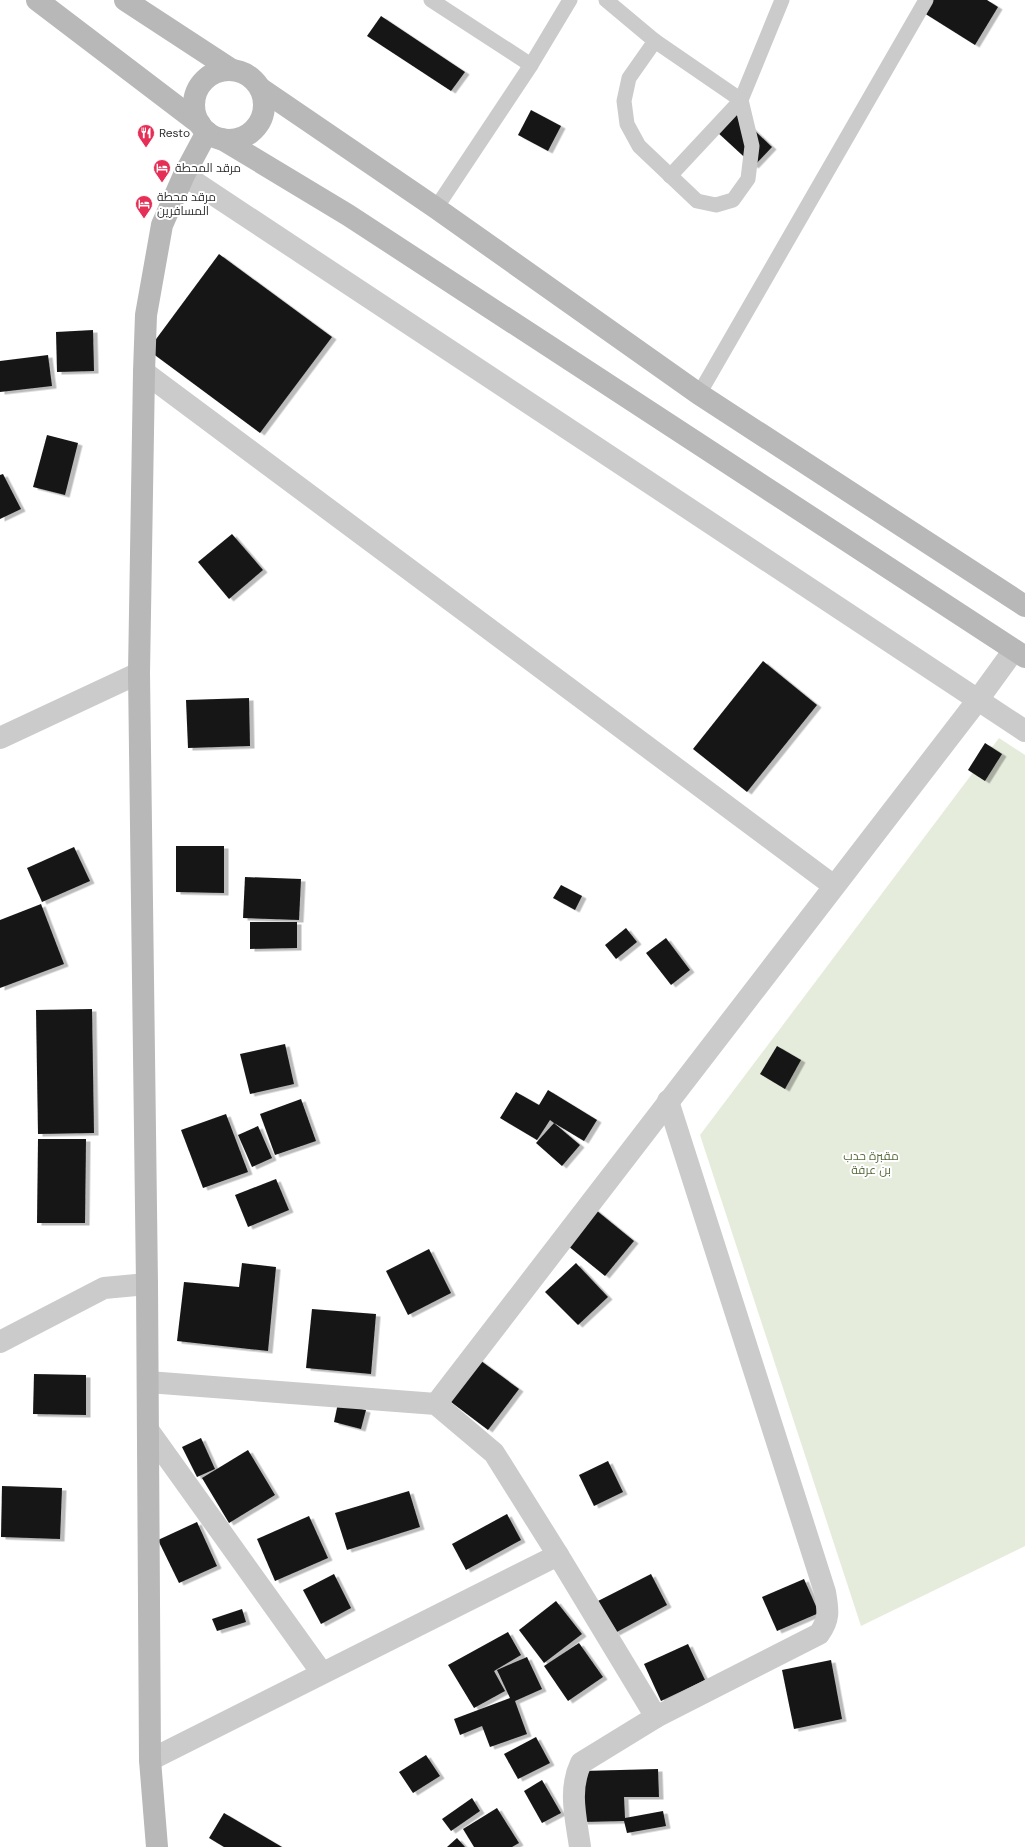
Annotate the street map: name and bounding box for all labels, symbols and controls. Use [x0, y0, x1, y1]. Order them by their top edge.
restaurant icon: Resto [136, 123, 156, 148]
place label: Resto [159, 125, 190, 141]
hotel icon: مرقد المحطة [152, 158, 172, 183]
place label: مرقد المحطة [175, 160, 241, 176]
place label: مرقد محطة المسافرين [157, 189, 216, 219]
hotel icon: مرقد محطة المسافرين [134, 194, 154, 219]
park label: مقبرة حدب بن عرفة [843, 1148, 899, 1178]

